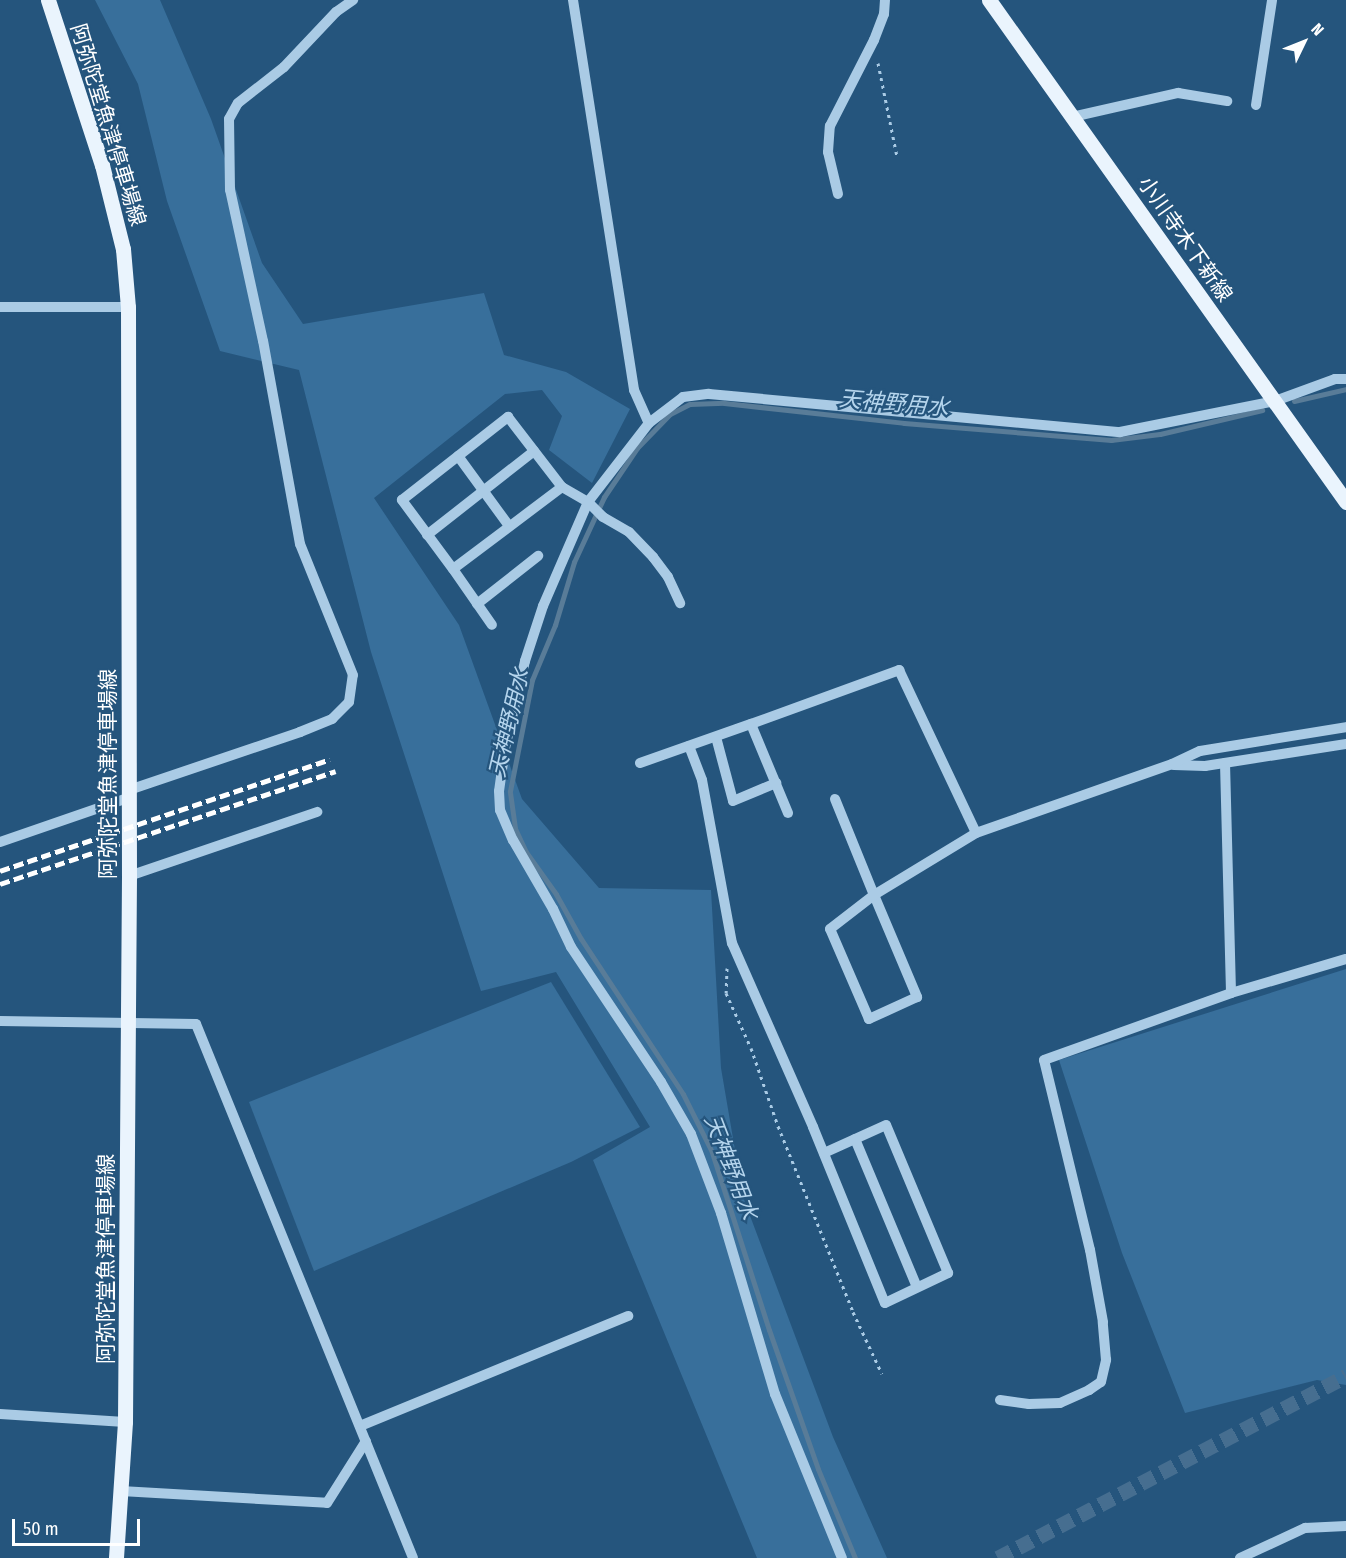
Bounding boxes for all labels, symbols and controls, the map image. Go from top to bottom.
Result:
north arrow [1274,12,1334,72]
text: N [1307,19,1328,39]
street label: 阿弥陀堂魚津停車場線 [65,21,151,229]
street label: 小川寺木下新線 [1133,172,1237,306]
water label: 天神野用水 [838,385,950,421]
water label: 天神野用水 [484,666,534,780]
street label: 阿弥陀堂魚津停車場線 [95,669,121,879]
water label: 天神野用水 [699,1111,763,1223]
street label: 阿弥陀堂魚津停車場線 [93,1154,119,1364]
scale bar [15,1507,142,1545]
text: 50 m [23,1518,59,1540]

